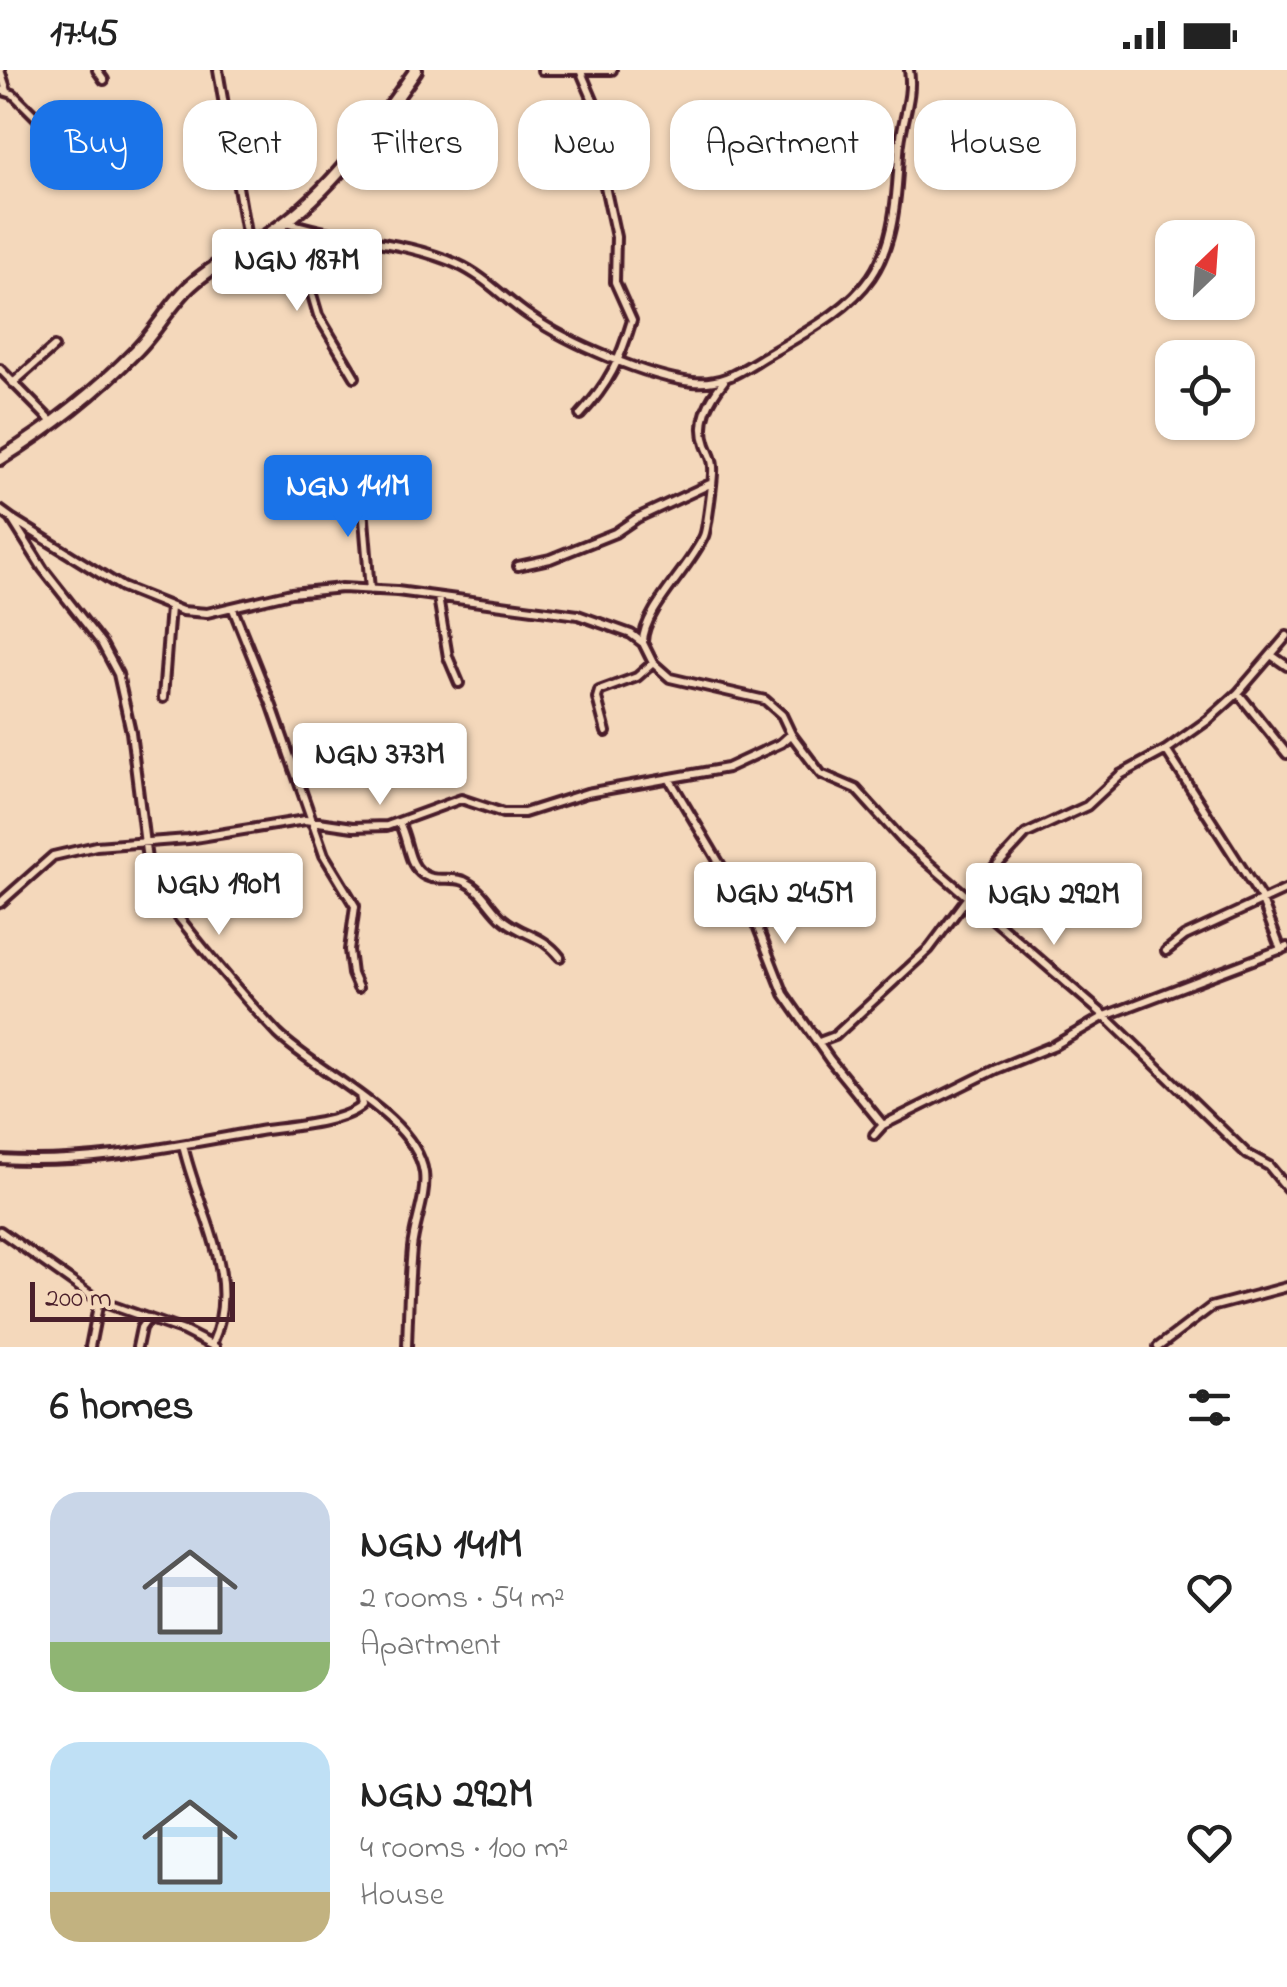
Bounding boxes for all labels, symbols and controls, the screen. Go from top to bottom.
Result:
text: 17:45 [50,7,118,63]
chip: Buy [30,100,163,190]
chip: Rent [183,100,317,190]
chip: Filters [337,100,498,190]
chip: New [518,100,650,190]
chip: Apartment [670,100,894,190]
chip: House [914,100,1076,190]
north arrow [1155,220,1255,320]
map controls [1155,220,1255,440]
pin: NGN 187M [194,229,400,314]
text: NGN 187M [234,238,360,285]
button: locate [1155,340,1255,440]
pin: NGN 141M [245,455,451,540]
text: NGN 141M [286,464,410,511]
pin: NGN 373M [277,723,483,808]
text: NGN 373M [315,732,445,779]
pin: NGN 190M [116,853,322,938]
text: NGN 190M [157,862,281,909]
pin: NGN 245M [682,862,888,947]
pin: NGN 292M [951,863,1157,948]
text: NGN 245M [716,871,854,918]
text: NGN 292M [988,872,1120,919]
scale bar [30,1277,235,1322]
text: 200 m [45,1279,112,1320]
text: 6 homes [50,1377,194,1438]
icon: filters [1182,1380,1237,1435]
text: NGN 141M [360,1515,523,1576]
icon: home [130,1532,250,1652]
icon: heart [1182,1565,1237,1620]
text: 2 rooms · 54 m² [360,1576,565,1623]
text: Apartment [360,1623,501,1670]
text: NGN 292M [360,1765,533,1826]
icon: home [130,1782,250,1902]
icon: heart [1182,1815,1237,1870]
text: 4 rooms · 100 m² [360,1826,568,1873]
text: House [360,1873,444,1920]

